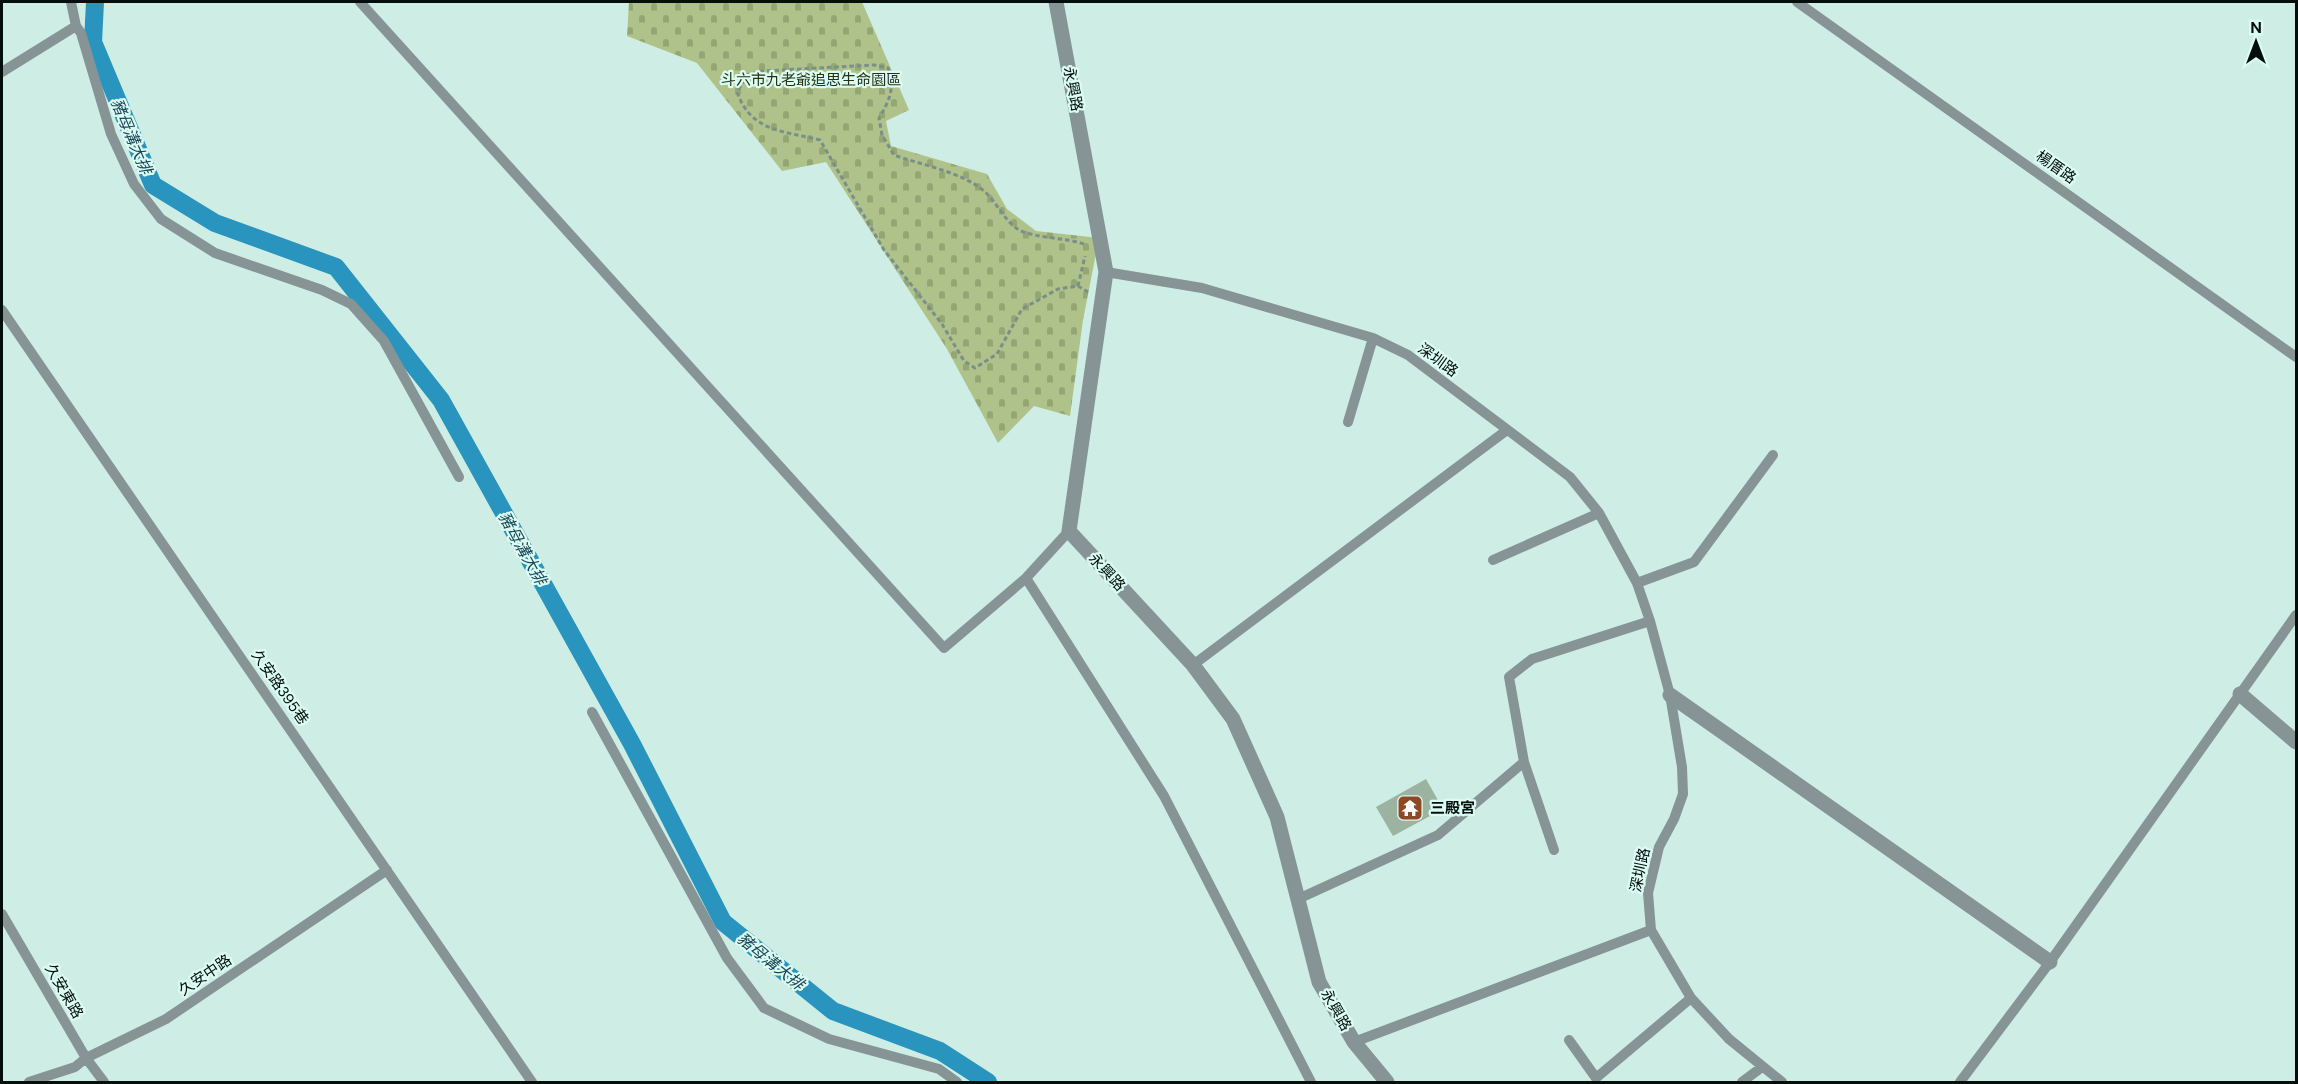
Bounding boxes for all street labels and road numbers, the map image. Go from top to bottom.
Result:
street label: 永興路 [1059,65,1087,113]
street label: 楊厝路 [2032,146,2080,188]
street label: 深圳路 [1414,339,1462,381]
street label: 永興路 [1084,549,1130,595]
street label: 久安路395巷 [247,646,313,728]
street label: 深圳路 [1626,846,1654,894]
street label: 久安中路 [175,950,235,1000]
street label: 久安東路 [40,960,88,1022]
street label: 永興路 [1316,986,1356,1034]

